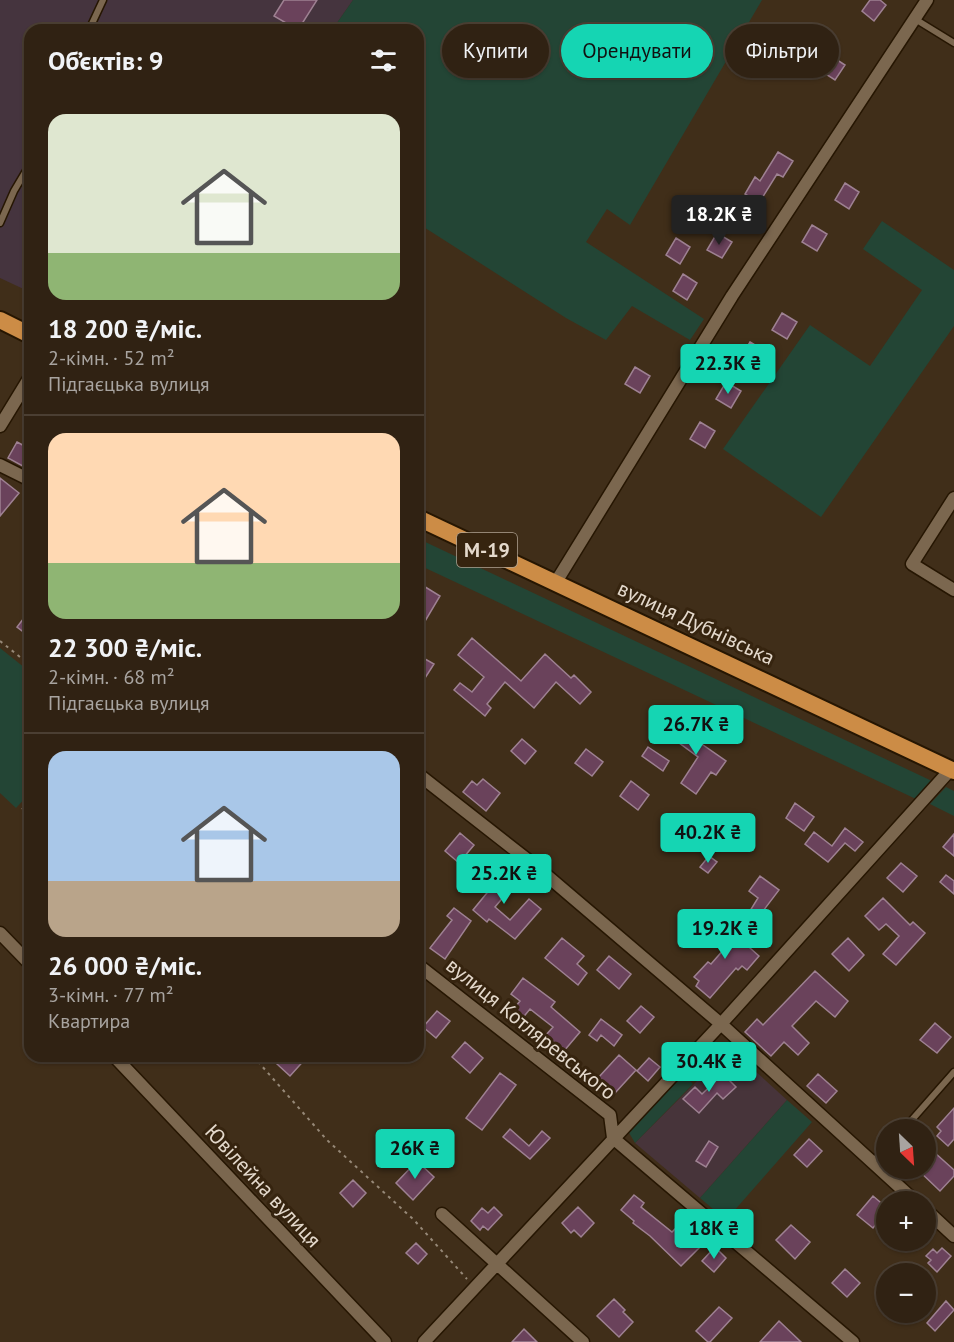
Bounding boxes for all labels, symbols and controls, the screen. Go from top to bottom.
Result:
chip: Купити [442,24,549,78]
chip: Орендувати [561,24,713,78]
chip: Фільтри [725,24,839,78]
text: Об’єктів: 9 [48,44,164,77]
icon: filters [367,44,400,77]
icon: home [170,153,278,261]
pin: 18.2K ₴ [664,195,774,246]
text: 18.2K ₴ [685,201,753,227]
text: 18 200 ₴/міс. [48,312,202,345]
pin: 22.3K ₴ [673,344,783,395]
text: 2-кімн. · 52 m² [48,345,175,371]
text: 22.3K ₴ [694,350,762,376]
text: Підгаєцька вулиця [48,371,210,397]
icon: home [170,472,278,580]
road number: М-19 [457,533,517,567]
street label: вулиця Дубнівська [613,574,779,671]
text: 22 300 ₴/міс. [48,631,202,664]
text: 2-кімн. · 68 m² [48,664,175,690]
text: Підгаєцька вулиця [48,690,210,716]
pin: 26.7K ₴ [641,705,751,756]
text: 26.7K ₴ [662,711,730,737]
icon: home [170,790,278,898]
pin: 40.2K ₴ [653,813,763,864]
text: 40.2K ₴ [674,819,742,845]
pin: 25.2K ₴ [449,854,559,905]
text: 25.2K ₴ [470,860,538,886]
pin: 19.2K ₴ [670,909,780,960]
text: 19.2K ₴ [691,915,759,941]
text: 26 000 ₴/міс. [48,949,202,982]
street label: вулиця Котляревського [441,952,622,1106]
text: 3-кімн. · 77 m² [48,982,174,1008]
text: Квартира [48,1008,130,1034]
pin: 30.4K ₴ [654,1042,764,1093]
text: 30.4K ₴ [675,1048,743,1074]
street label: Ювілейна вулиця [199,1119,327,1253]
north arrow [876,1119,936,1179]
map controls [876,1119,936,1323]
pin: 26K ₴ [373,1129,457,1180]
text: 26K ₴ [390,1135,440,1161]
button: + [876,1191,936,1251]
pin: 18K ₴ [672,1209,756,1260]
text: 18K ₴ [689,1215,739,1241]
button: − [876,1263,936,1323]

